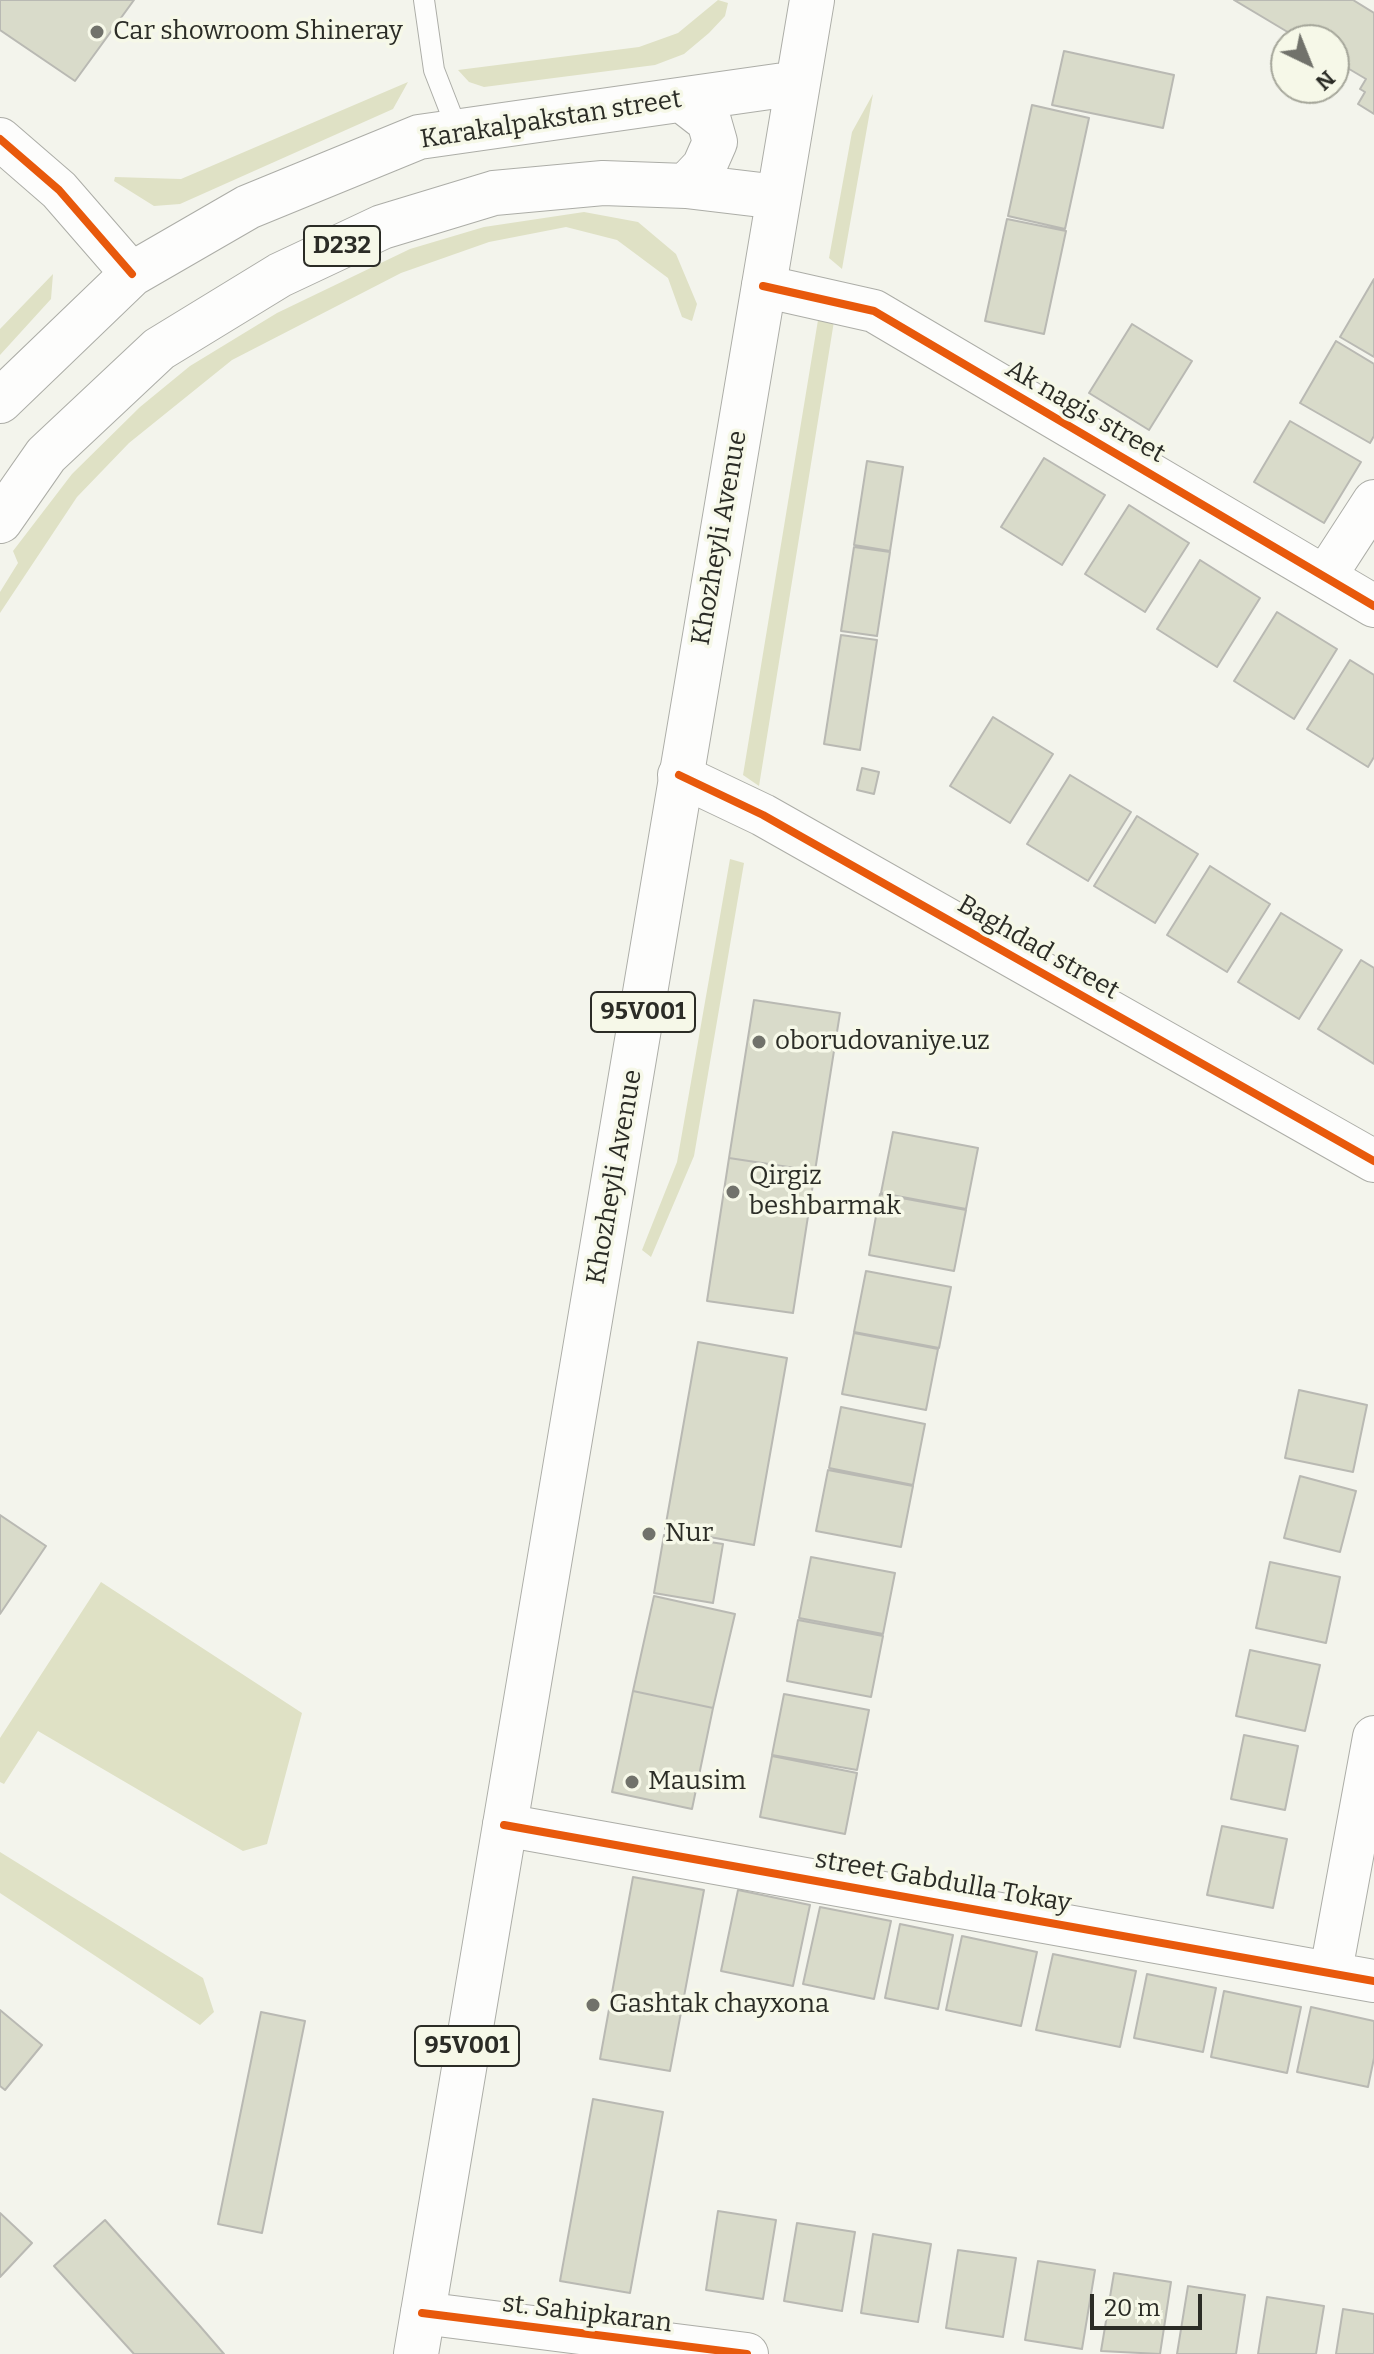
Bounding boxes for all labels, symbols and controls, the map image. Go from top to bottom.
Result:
place label: Car showroom Shineray [113,16,403,48]
marker: Car showroom Shineray [88,23,106,41]
north arrow [1270,24,1350,104]
text: N [1310,65,1341,96]
street label: Karakalpakstan street [418,84,684,156]
road number: D232 [304,226,380,266]
street label: Ak nagis street [1000,354,1170,470]
street label: Khozheyli Avenue [686,428,754,648]
street label: Baghdad street [952,889,1124,1007]
road number: 95V001 [591,992,695,1032]
place label: oborudovaniye.uz [775,1026,990,1058]
marker: oborudovaniye.uz [750,1033,768,1051]
street label: Khozheyli Avenue [581,1067,649,1287]
place label: Qirgiz beshbarmak [749,1161,901,1222]
marker: Qirgiz beshbarmak [724,1183,742,1201]
place label: Nur [665,1518,713,1550]
marker: Nur [640,1525,658,1543]
place label: Mausim [648,1766,746,1798]
marker: Mausim [623,1773,641,1791]
street label: street Gabdulla Tokay [812,1844,1074,1920]
place label: Gashtak chayxona [609,1989,829,2021]
marker: Gashtak chayxona [584,1996,602,2014]
road number: 95V001 [415,2026,519,2066]
scale bar [1094,2278,1206,2328]
street label: st. Sahipkaran [500,2288,674,2340]
text: 20 m [1104,2294,1160,2322]

